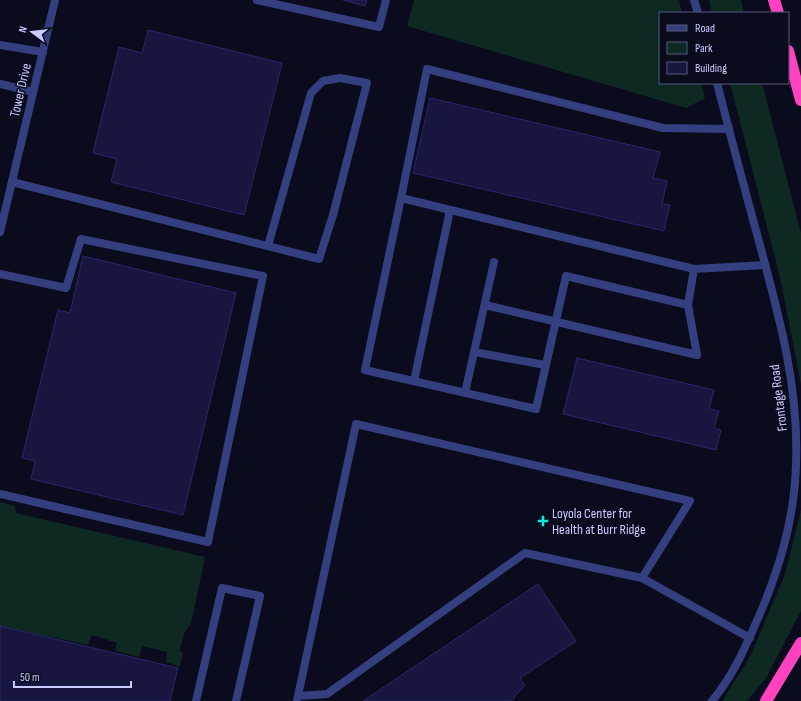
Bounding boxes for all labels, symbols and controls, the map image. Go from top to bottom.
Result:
north arrow [12,12,52,52]
legend [659,12,789,84]
text: Road [695,21,715,36]
text: N [16,25,30,34]
text: Park [695,41,713,56]
text: Building [695,61,727,76]
street label: Tower Drive [6,62,35,119]
street label: Frontage Road [766,363,791,432]
place label: Loyola Center for Health at Burr Ridge [552,505,646,538]
marker: Loyola Center for Health at Burr Ridge [537,515,549,527]
scale bar [14,663,131,689]
text: 50 m [20,670,40,685]

